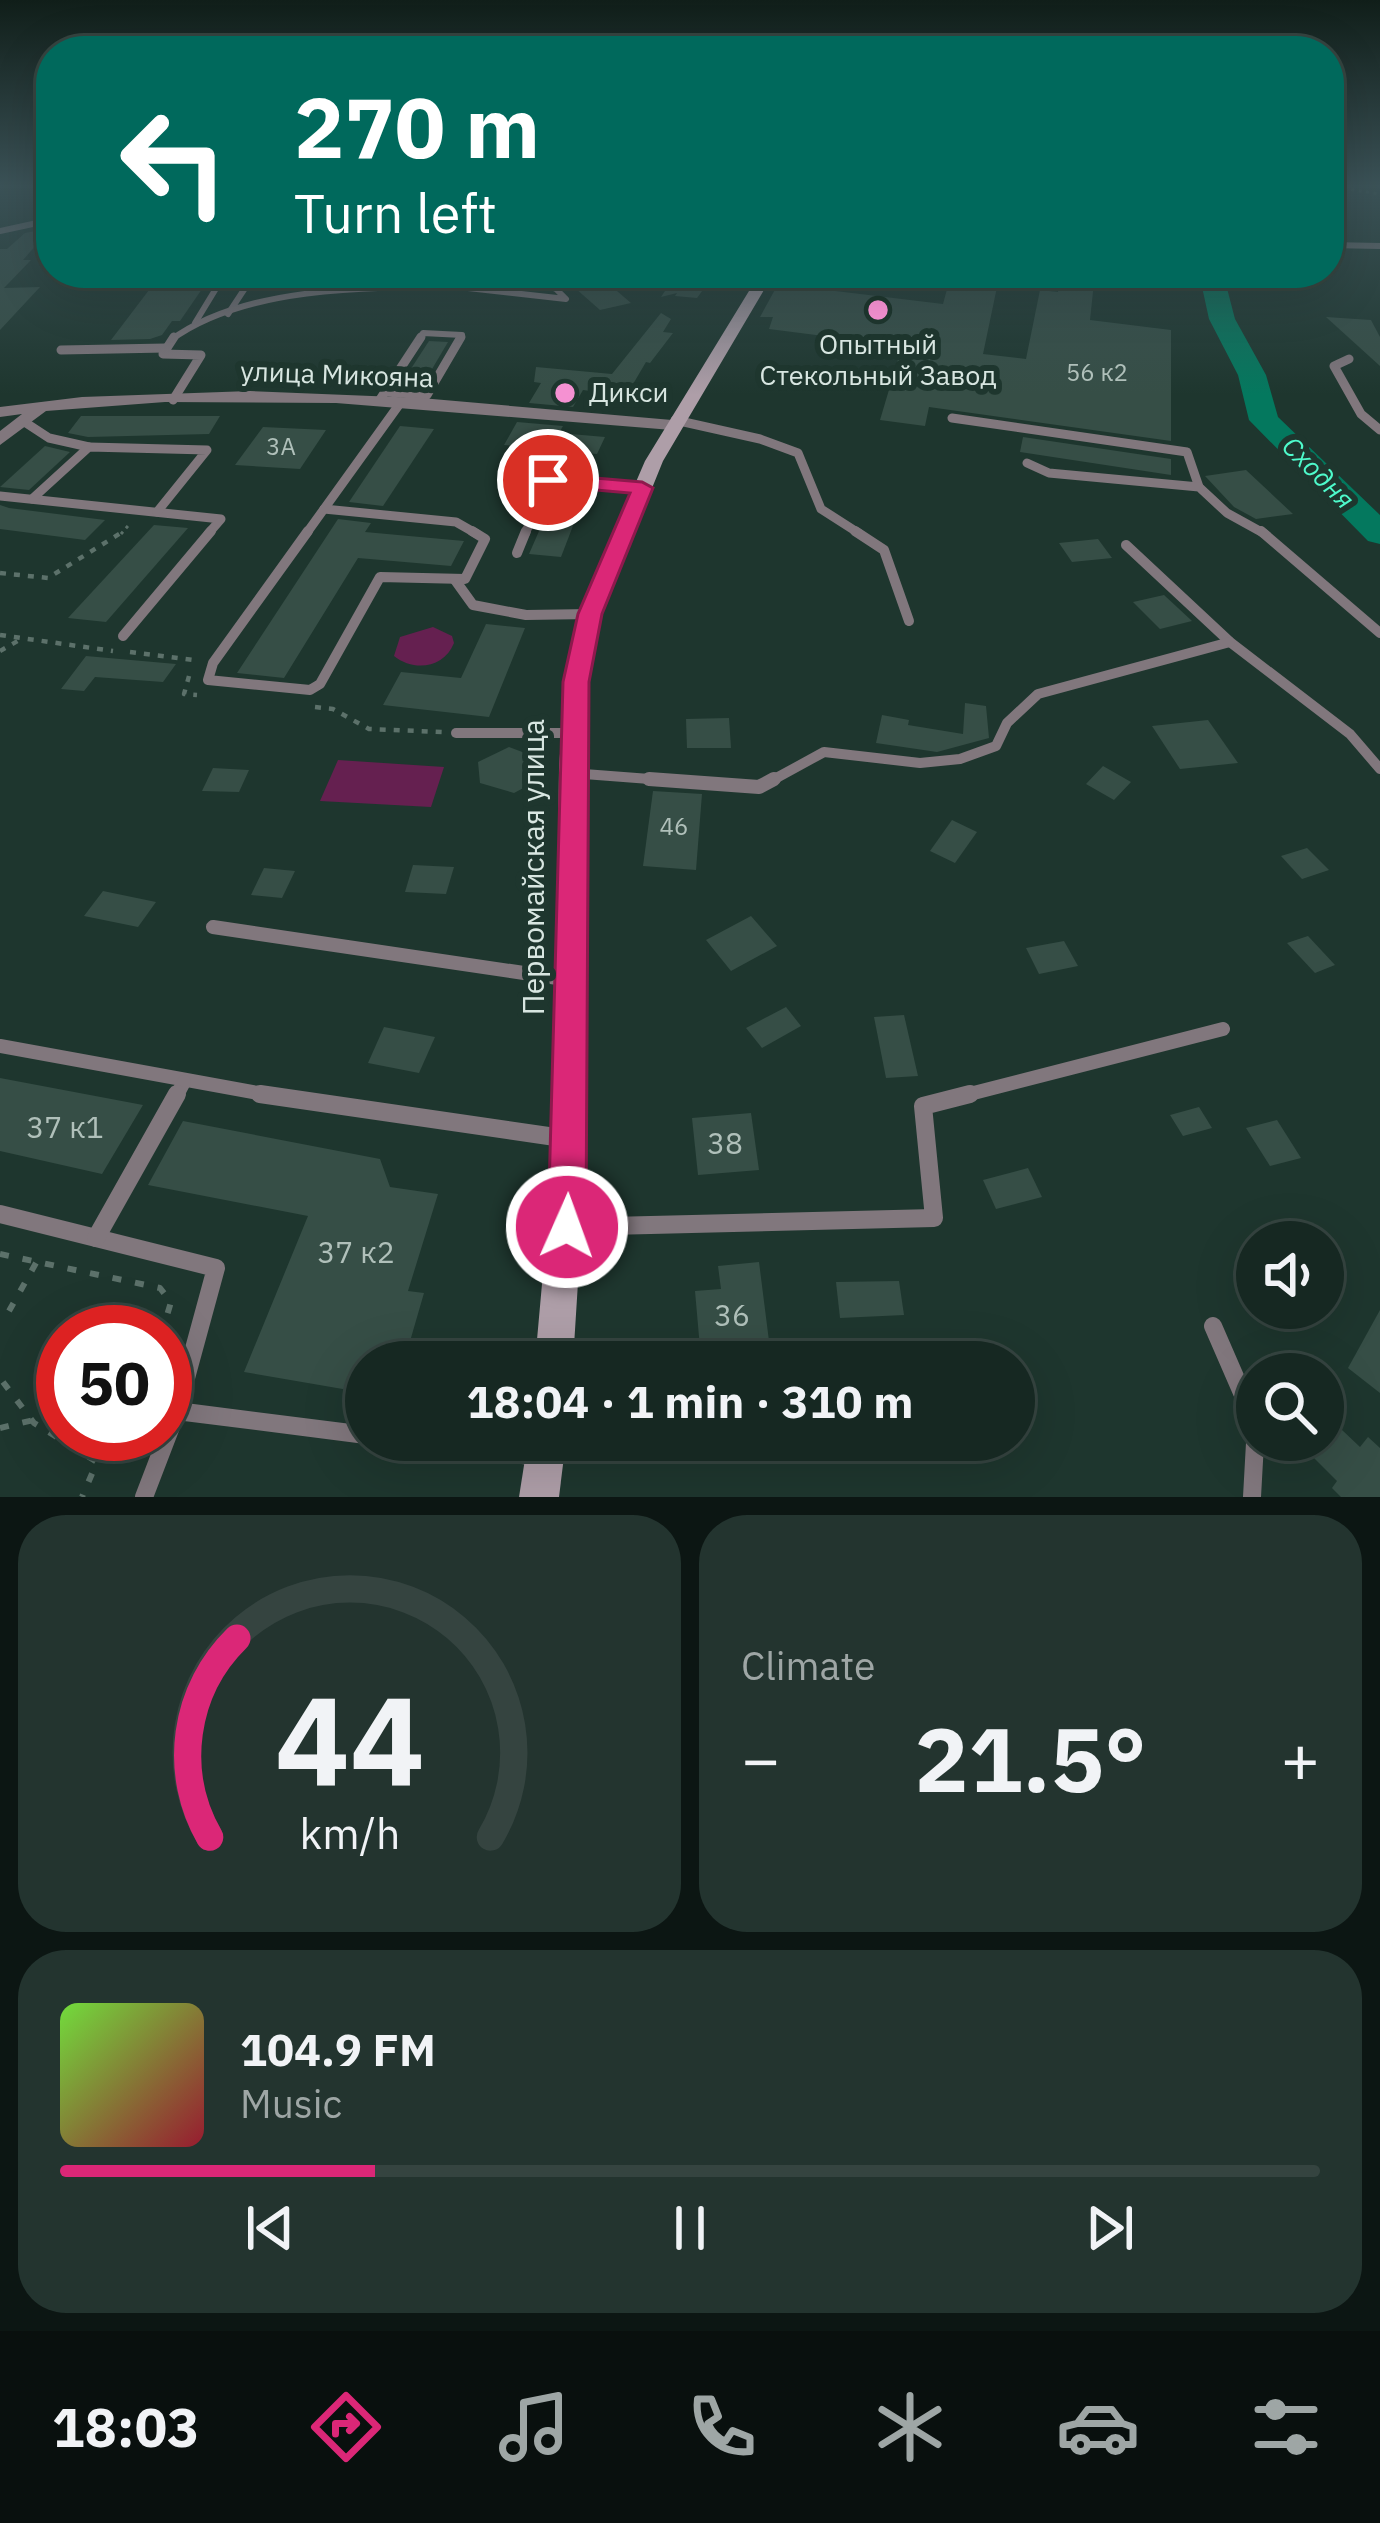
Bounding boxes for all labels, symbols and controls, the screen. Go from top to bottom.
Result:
text: 270 m [294,72,540,181]
icon: left [96,84,252,240]
text: Turn left [294,178,497,248]
marker: Опытный Стекольный Завод [865,297,891,323]
place label: Опытный Стекольный Завод [759,326,997,392]
street label: улица Микояна [240,353,434,394]
house number: 56 к2 [1066,356,1128,388]
place label: Дикси [589,374,668,409]
marker: Дикси [552,380,578,406]
water label: Сходня [1275,428,1363,516]
pin [497,429,599,531]
house number: 3А [266,430,296,462]
icon: arrive [515,447,581,513]
street label: Первомайская улица [513,719,552,1015]
house number: 46 [660,810,688,842]
house number: 37 к1 [26,1107,104,1146]
house number: 38 [707,1123,743,1162]
position arrow [504,1164,630,1290]
map controls [1236,1221,1344,1461]
button: sound [1236,1221,1344,1329]
house number: 37 к2 [317,1232,395,1271]
house number: 36 [714,1295,750,1334]
speed limit sign: 50 [36,1305,192,1461]
button: search [1236,1353,1344,1461]
text: 18:04 · 1 min · 310 m [467,1372,913,1430]
text: Climate [741,1640,875,1691]
text: 44 [275,1658,424,1820]
text: 21.5° [914,1700,1147,1817]
text: − [741,1715,781,1801]
text: + [1280,1715,1320,1801]
text: km/h [299,1804,400,1860]
text: 104.9 FM [240,2020,436,2078]
text: Music [240,2078,342,2129]
icon: previous [237,2195,303,2261]
icon: pause [657,2195,723,2261]
icon: next [1077,2195,1143,2261]
icon: directions [304,2385,388,2469]
icon: music [492,2385,576,2469]
icon: phone [680,2385,764,2469]
icon: climate [868,2385,952,2469]
icon: car [1056,2385,1140,2469]
icon: filters [1244,2385,1328,2469]
text: 18:03 [52,2392,199,2462]

